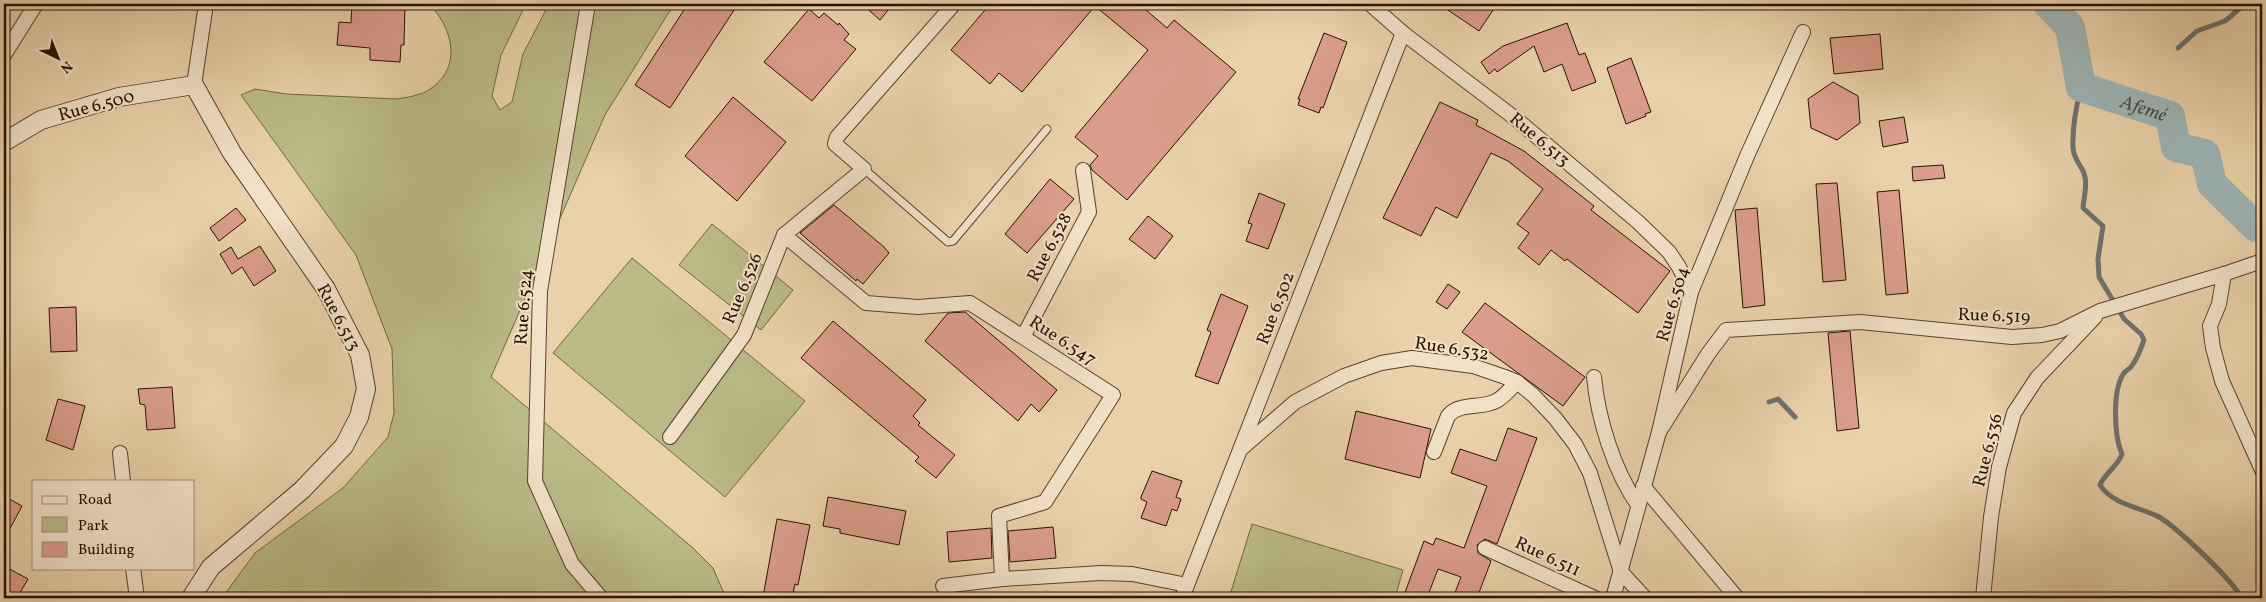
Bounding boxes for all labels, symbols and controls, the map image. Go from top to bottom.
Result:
north arrow [32,32,82,82]
text: N [56,56,76,77]
street label: Rue 6.500 [56,84,137,129]
water label: Afemé [2116,89,2171,129]
street label: Rue 6.513 [1503,107,1575,173]
street label: Rue 6.528 [1022,209,1079,287]
street label: Rue 6.526 [717,249,770,328]
street label: Rue 6.504 [1651,264,1696,345]
street label: Rue 6.524 [509,268,540,346]
street label: Rue 6.502 [1251,268,1302,349]
street label: Rue 6.513 [310,280,366,356]
street label: Rue 6.519 [1957,303,2031,330]
street label: Rue 6.547 [1024,310,1101,372]
street label: Rue 6.532 [1413,331,1491,368]
street label: Rue 6.536 [1967,411,2010,490]
legend [32,480,195,570]
text: Road [78,490,112,511]
text: Park [78,516,109,537]
street label: Rue 6.511 [1510,531,1584,584]
text: Building [78,540,135,561]

